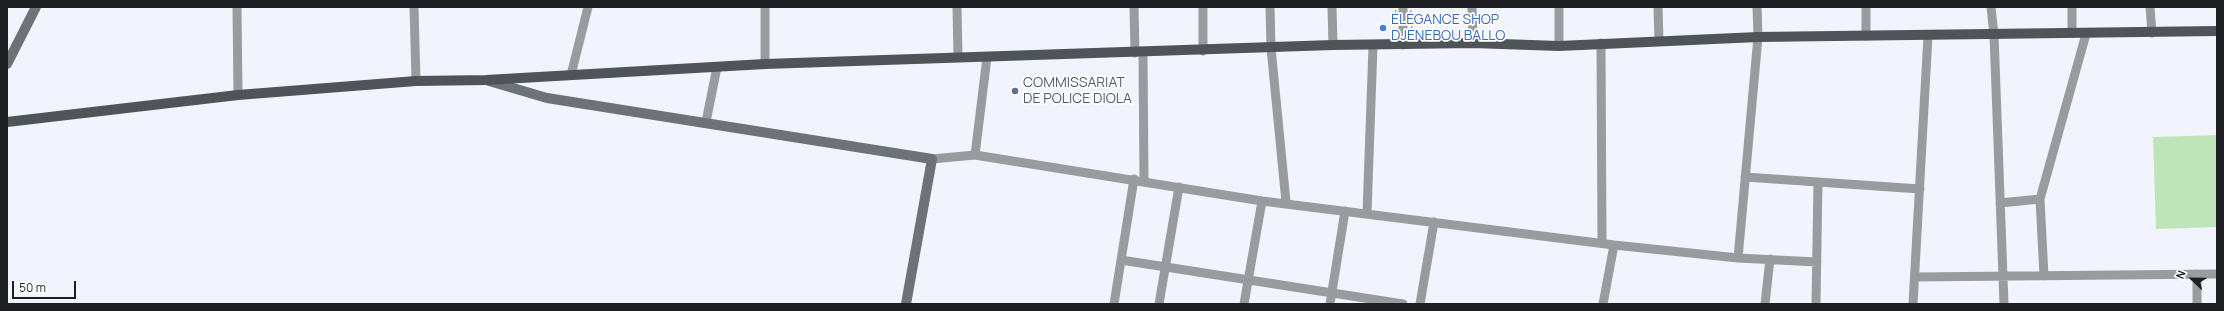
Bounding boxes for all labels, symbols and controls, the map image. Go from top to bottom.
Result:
place label: ÉLÉGANCE SHOP DJÉNEBOU BALLO [1391,12,1505,44]
marker: ÉLÉGANCE SHOP DJÉNEBOU BALLO [1378,23,1388,33]
place label: COMMISSARIAT DE POLICE DIOLA [1023,75,1132,108]
marker: COMMISSARIAT DE POLICE DIOLA [1010,86,1020,96]
north arrow [2172,259,2212,299]
text: N [2172,268,2189,281]
scale bar [14,273,78,299]
text: 50 m [19,279,46,296]

